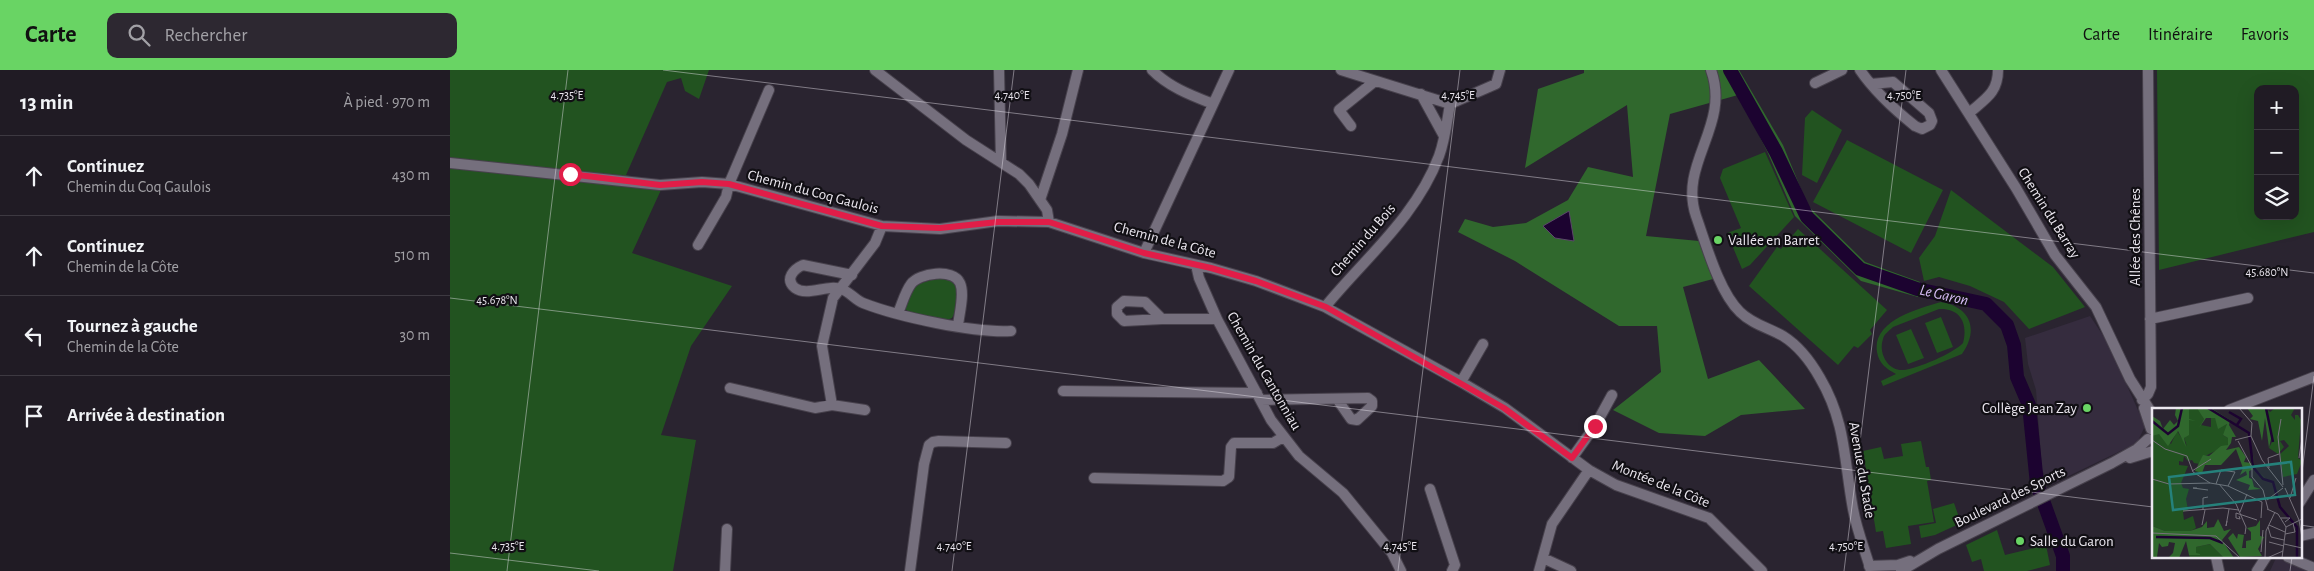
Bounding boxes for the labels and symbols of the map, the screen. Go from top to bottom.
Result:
text: 4.735°E [551,89,584,101]
text: 4.740°E [995,89,1030,101]
text: 4.745°E [1441,89,1475,101]
text: 4.750°E [1887,89,1921,101]
route start [559,163,582,186]
street label: Chemin du Barray [2015,165,2083,261]
street label: Chemin du Coq Gaulois [746,167,880,217]
street label: Allée des Chênes [2128,188,2143,286]
street label: Chemin du Bois [1328,201,1398,279]
street label: Chemin de la Côte [1112,219,1218,261]
place label: Vallée en Barret [1728,233,1820,248]
marker: Vallée en Barret [1712,234,1724,246]
text: 45.680°N [2246,266,2288,278]
water label: Le Garon [1918,282,1970,308]
text: 45.678°N [476,294,518,306]
street label: Chemin du Cantonniau [1224,309,1304,433]
place label: Collège Jean Zay [1982,401,2078,416]
marker: Collège Jean Zay [2081,402,2093,414]
inset map [2152,408,2302,558]
route end [1584,415,1607,438]
street label: Avenue du Stade [1846,421,1878,519]
street label: Montée de la Côte [1610,458,1712,510]
street label: Boulevard des Sports [1952,464,2068,530]
place label: Salle du Garon [2030,534,2114,549]
marker: Salle du Garon [2014,535,2026,547]
text: 4.735°E [492,540,525,552]
text: 4.740°E [937,540,972,552]
text: 4.745°E [1383,540,1417,552]
text: 4.750°E [1829,540,1863,552]

